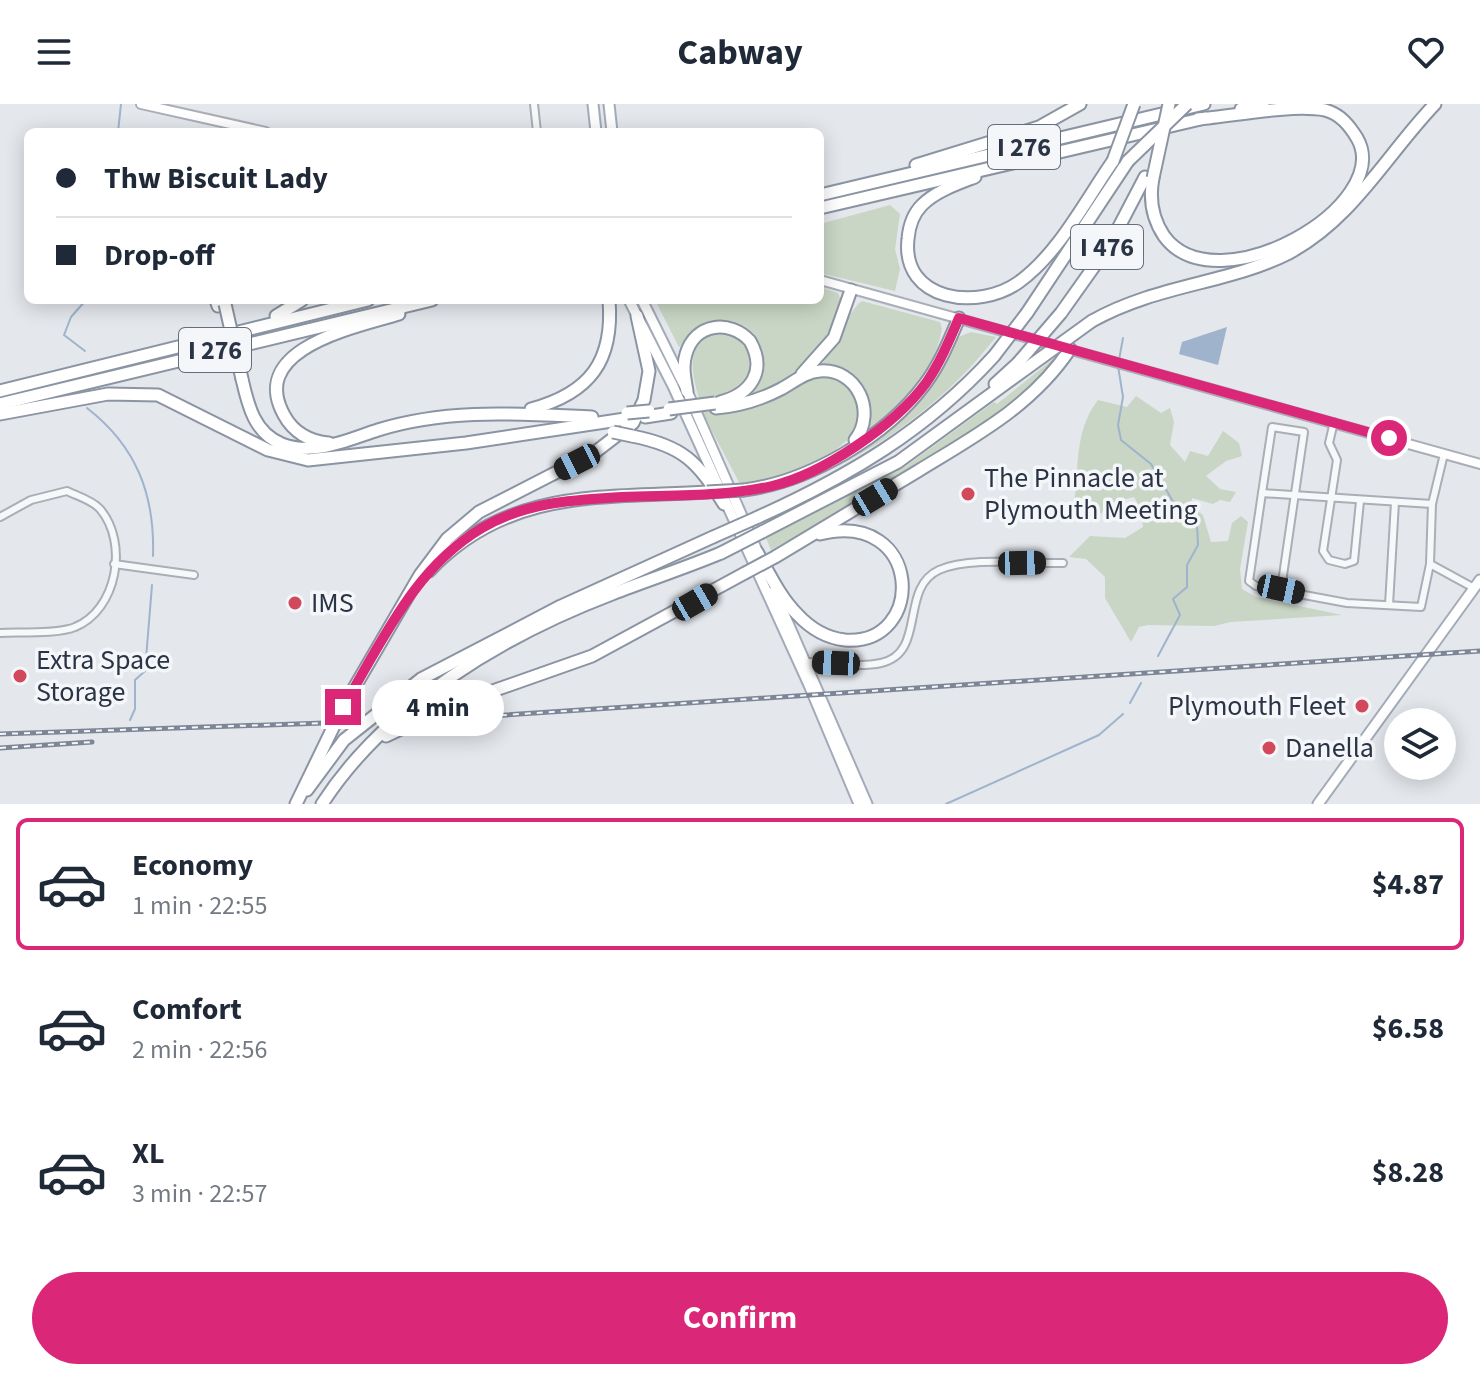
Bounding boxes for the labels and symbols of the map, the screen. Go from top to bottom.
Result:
road number: I 276 [988,125,1060,169]
road number: I 476 [1071,225,1143,269]
road number: I 276 [179,328,251,372]
route start [1371,420,1407,456]
car [550,440,604,484]
place label: The Pinnacle at Plymouth Meeting [984,458,1198,530]
car [848,474,902,520]
marker: The Pinnacle at Plymouth Meeting [959,485,977,503]
car [998,551,1046,575]
car [1255,572,1307,606]
car [668,580,722,624]
place label: IMS [311,583,354,623]
marker: IMS [286,594,304,612]
place label: Extra Space Storage [36,640,170,712]
car [812,650,860,676]
marker: Extra Space Storage [11,667,29,685]
callout: 4 min [371,679,503,735]
place label: Plymouth Fleet [1168,686,1347,726]
route end [325,689,361,725]
marker: Plymouth Fleet [1353,697,1371,715]
place label: Danella [1285,728,1374,768]
marker: Danella [1260,739,1278,757]

